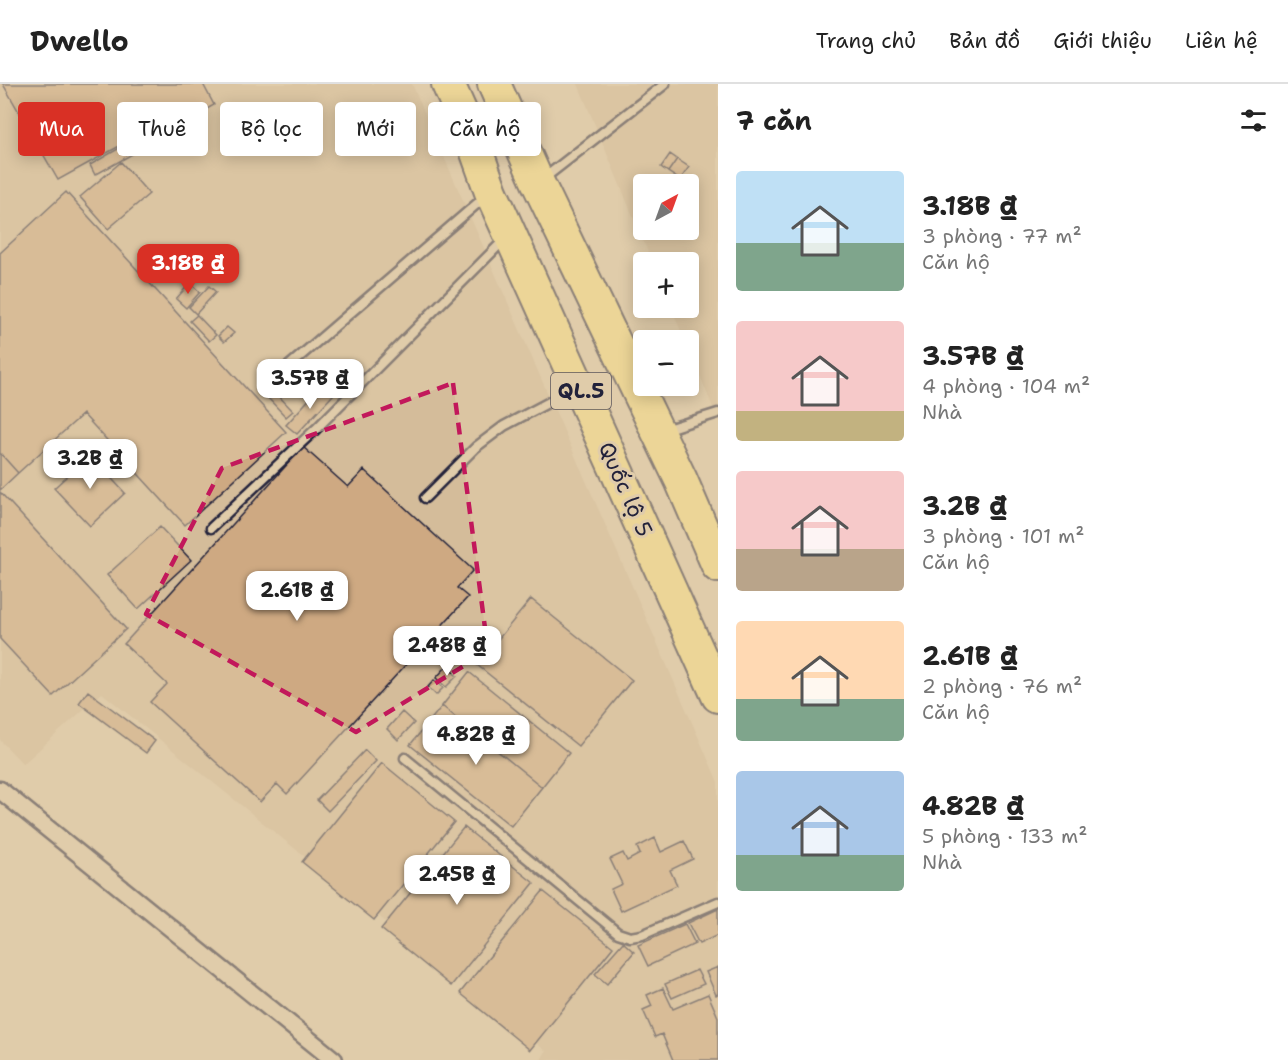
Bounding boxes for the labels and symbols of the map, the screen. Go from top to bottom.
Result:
north arrow [633,174,699,240]
pin: 3.18B ₫ [133,244,243,295]
pin: 3.57B ₫ [255,359,365,410]
road number: QL.5 [551,373,611,409]
street label: Quốc lộ 5 [592,437,659,541]
pin: 3.2B ₫ [41,439,139,490]
pin: 2.61B ₫ [242,571,352,622]
pin: 2.48B ₫ [392,626,502,677]
pin: 4.82B ₫ [421,715,531,766]
pin: 2.45B ₫ [402,855,512,906]

